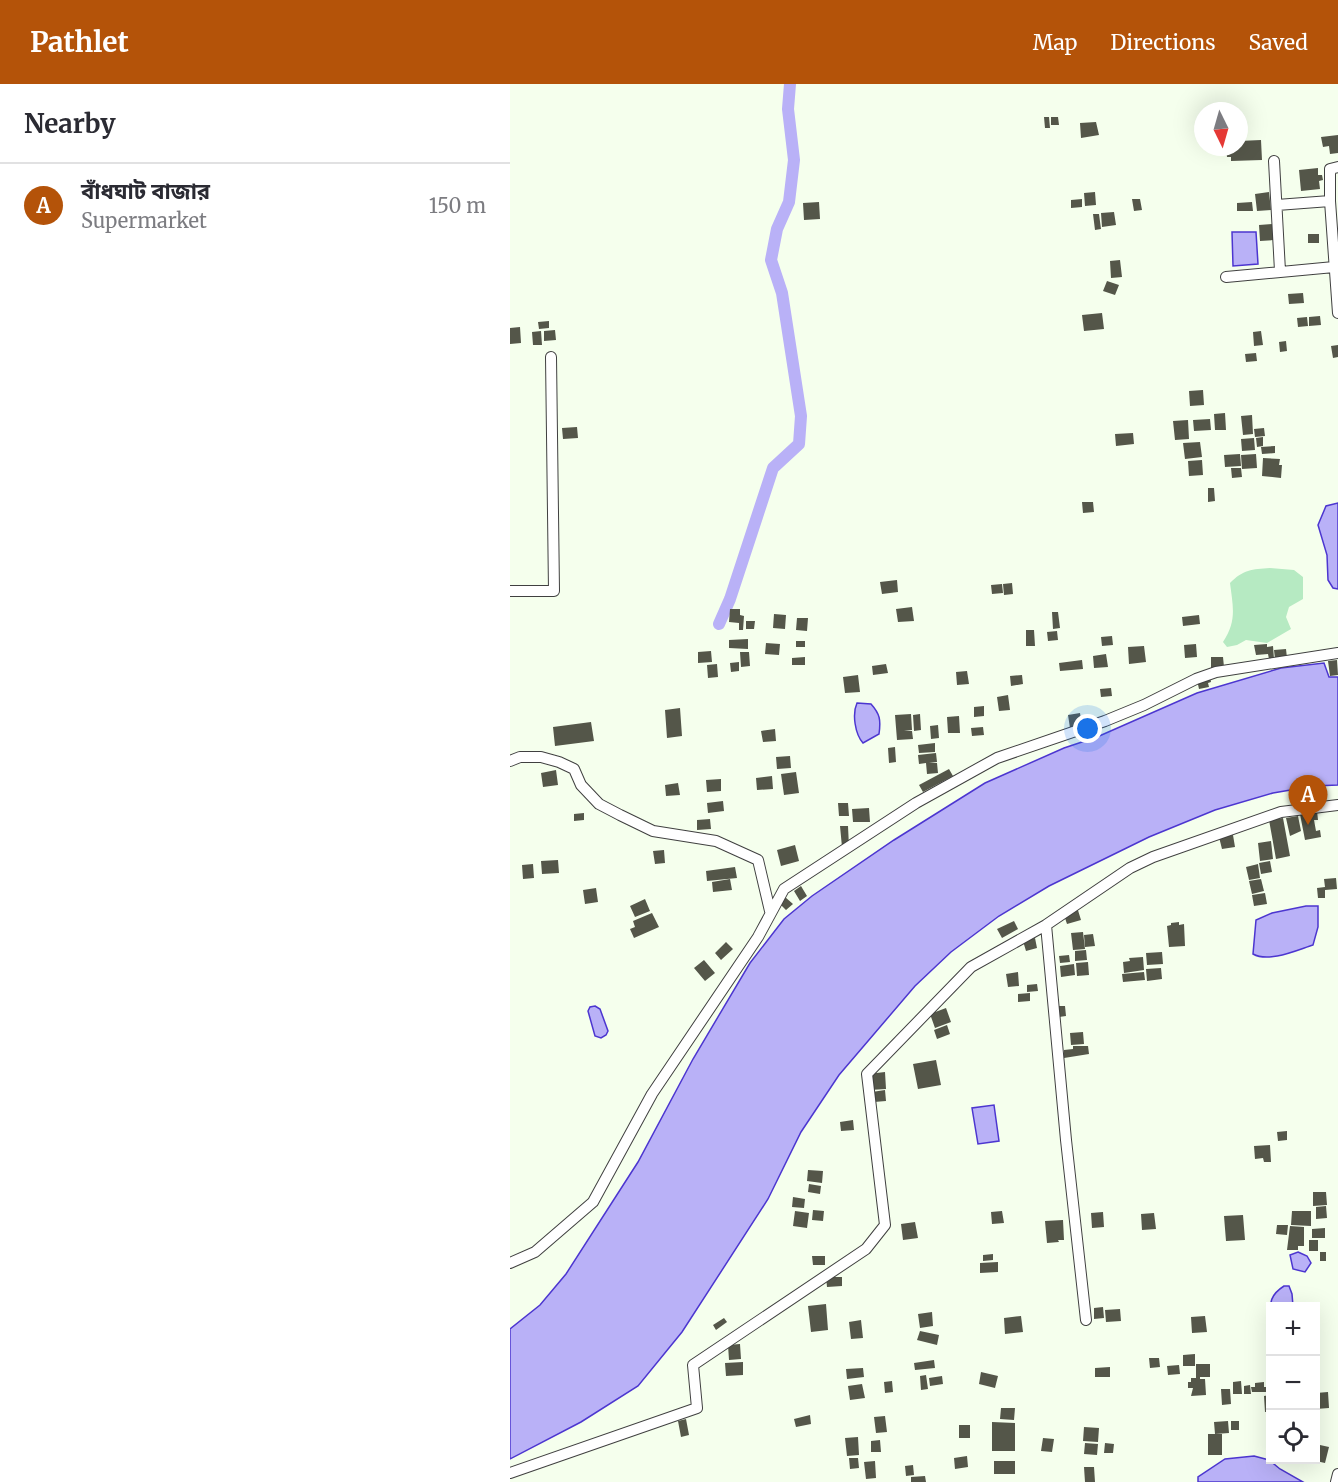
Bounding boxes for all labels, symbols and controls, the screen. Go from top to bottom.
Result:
text: Pathlet [30,24,129,60]
text: Map [1033,29,1077,56]
text: Directions [1110,29,1215,56]
text: Saved [1248,29,1308,56]
north arrow [1194,102,1248,156]
text: Nearby [24,107,116,140]
text: বাঁধঘাট বাজার [81,177,210,205]
text: A [36,193,51,218]
text: 150 m [429,193,486,218]
text: Supermarket [81,208,207,233]
your location [1073,714,1102,743]
pin: A [1288,776,1328,825]
map controls [1266,1302,1320,1464]
button: + [1266,1302,1320,1356]
button: − [1266,1356,1320,1410]
button: locate [1266,1410,1320,1464]

